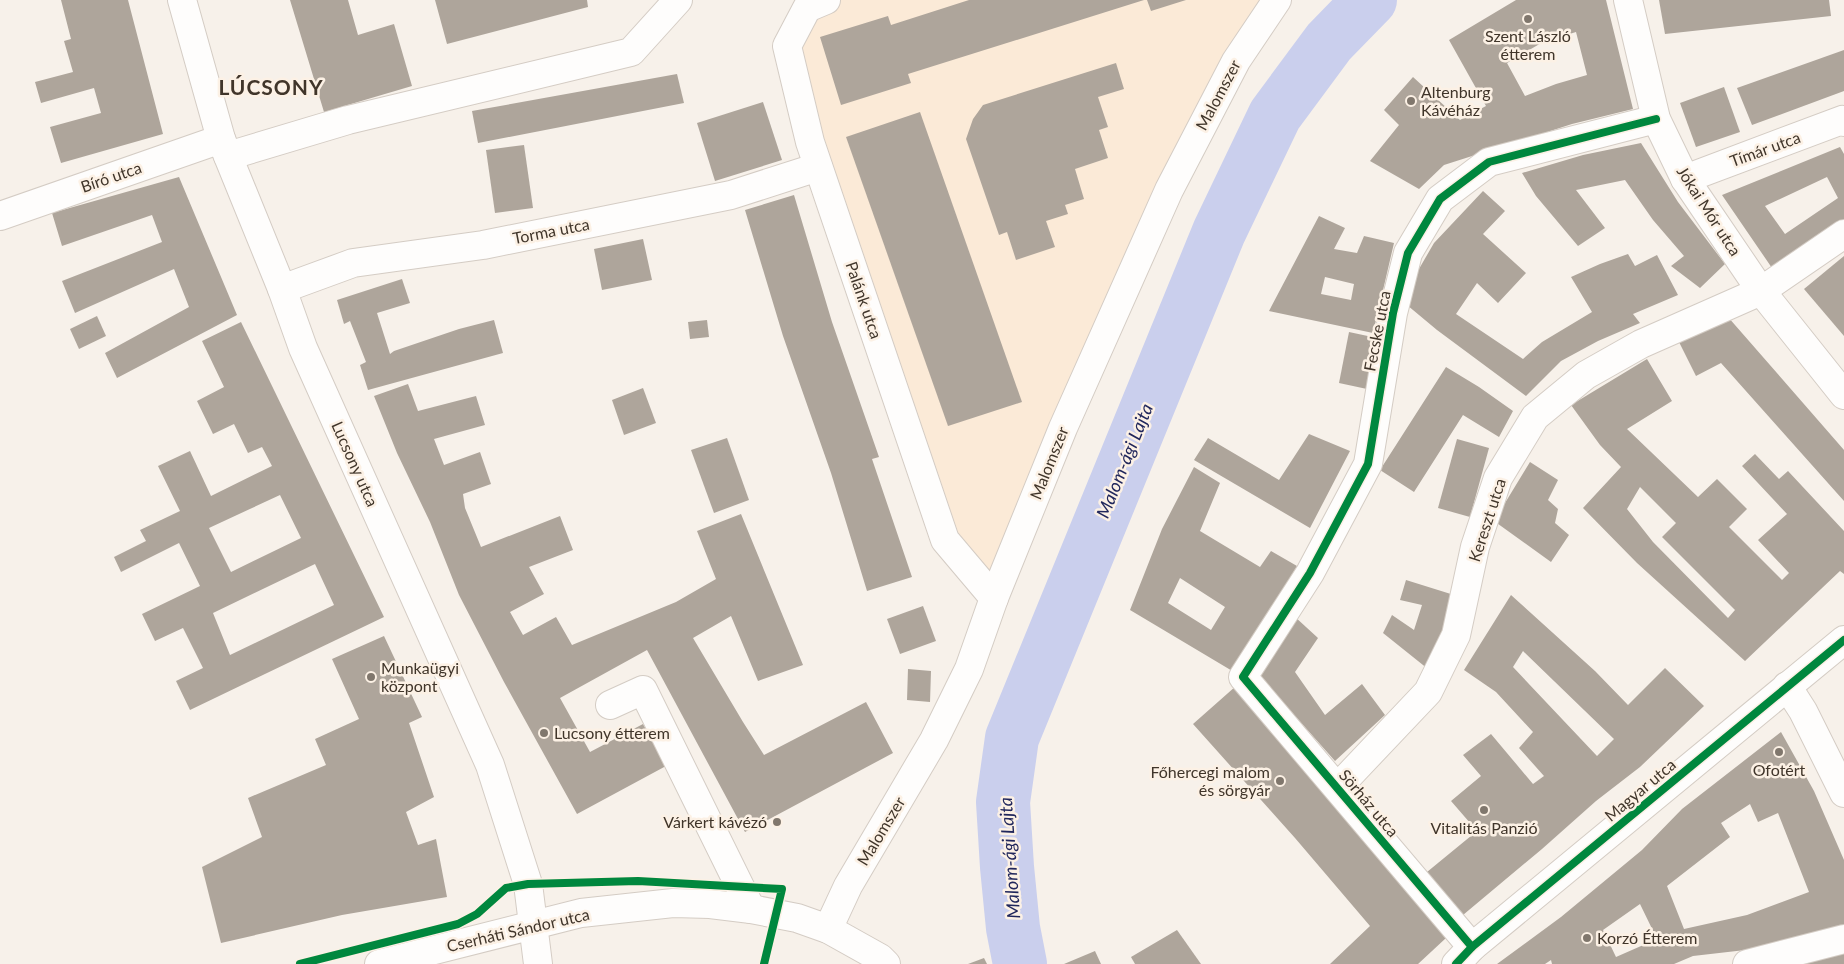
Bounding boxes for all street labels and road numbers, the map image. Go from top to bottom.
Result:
street label: Malomszer [1191,56,1244,133]
street label: Tímár utca [1727,127,1803,170]
street label: Bíró utca [78,157,144,196]
street label: Jókai Mór utca [1673,162,1745,259]
street label: Torma utca [511,214,591,247]
street label: Palánk utca [842,259,887,341]
street label: Fecske utca [1359,289,1394,373]
street label: Lucsony utca [328,418,383,509]
street label: Malomszer [1025,423,1072,502]
street label: Kereszt utca [1464,476,1509,564]
street label: Magyar utca [1600,754,1679,825]
street label: Sörház utca [1336,765,1403,840]
street label: Malomszer [853,793,909,869]
street label: Cserháti Sándor utca [445,904,591,955]

